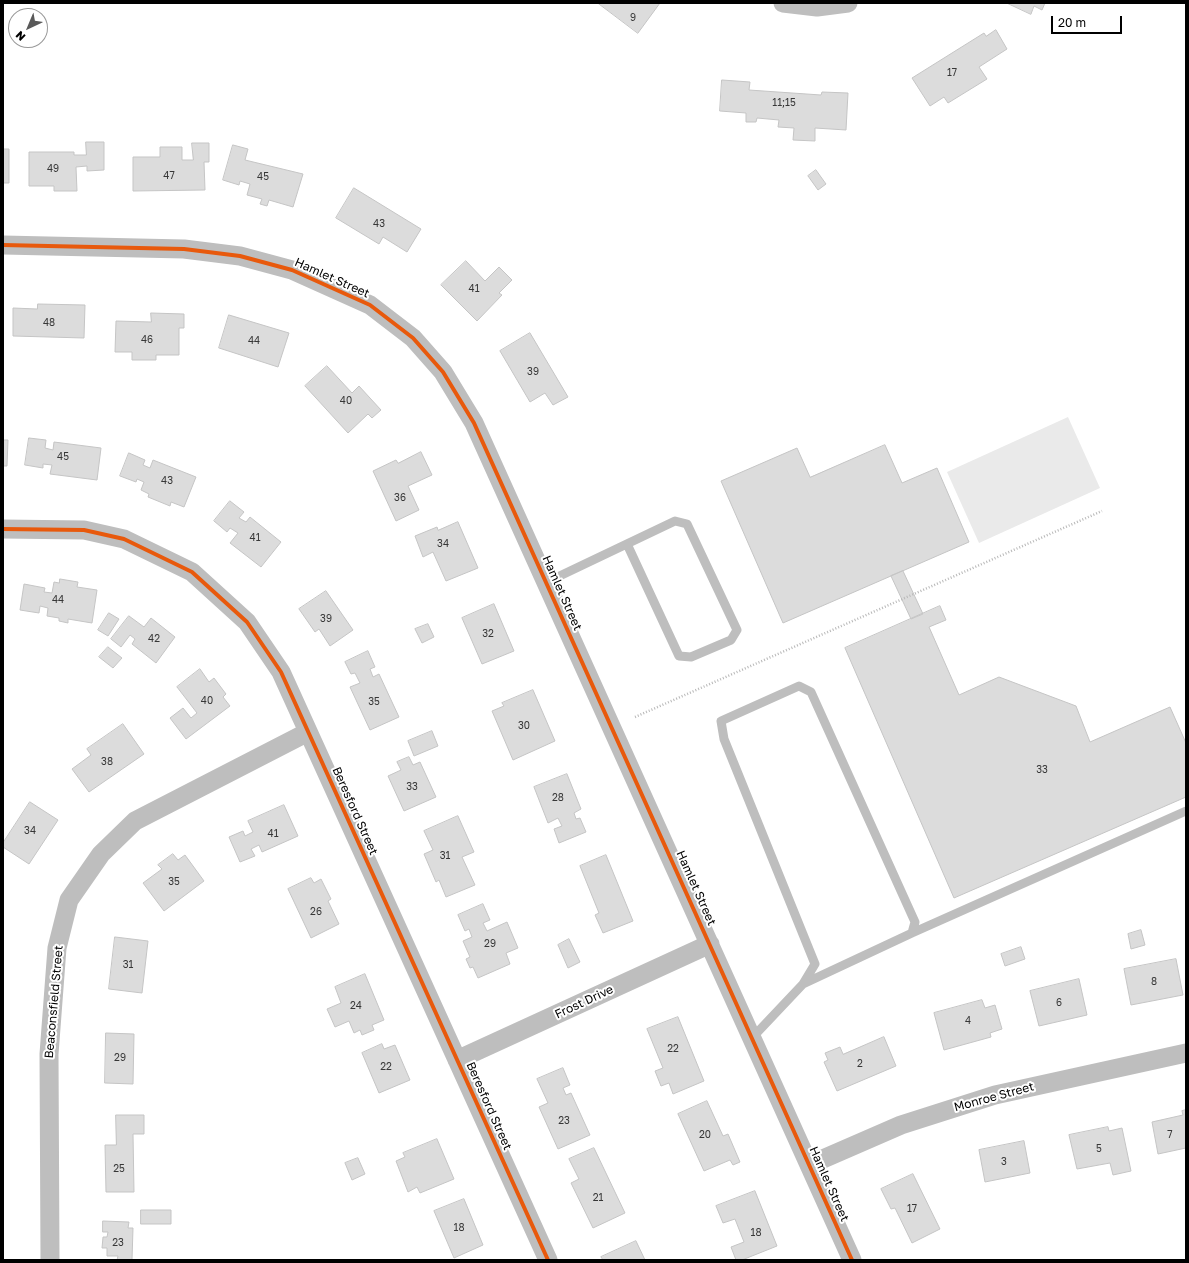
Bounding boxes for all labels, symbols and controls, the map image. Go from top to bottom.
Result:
north arrow [8,8,48,48]
scale bar [1053,8,1124,34]
house number: 9 [630,12,636,24]
text: 20 m [1058,15,1086,30]
text: N [12,29,28,44]
house number: 17 [947,67,957,79]
house number: 11;15 [772,97,796,109]
house number: 49 [47,163,59,175]
house number: 47 [163,170,175,182]
house number: 45 [257,171,269,183]
house number: 43 [373,218,385,230]
street label: Hamlet Street [292,255,372,301]
house number: 41 [469,283,479,295]
house number: 48 [43,317,55,329]
house number: 46 [141,334,153,346]
house number: 44 [248,335,260,347]
house number: 39 [527,366,539,378]
house number: 40 [340,395,352,407]
house number: 45 [57,451,69,463]
house number: 43 [161,475,173,487]
house number: 36 [394,492,406,504]
house number: 41 [250,532,260,544]
house number: 34 [437,538,449,550]
street label: Hamlet Street [539,553,585,633]
house number: 44 [52,594,64,606]
house number: 39 [320,613,332,625]
house number: 32 [482,628,494,640]
house number: 42 [148,633,160,645]
house number: 40 [201,695,213,707]
house number: 35 [368,696,380,708]
house number: 30 [518,720,530,732]
house number: 38 [101,756,113,768]
house number: 33 [1036,764,1048,776]
street label: Beresford Street [329,765,381,857]
house number: 33 [406,781,418,793]
house number: 28 [552,792,564,804]
house number: 34 [24,825,36,837]
house number: 41 [268,828,278,840]
street label: Hamlet Street [673,848,719,928]
house number: 31 [440,850,450,862]
house number: 35 [168,876,180,888]
house number: 26 [310,906,322,918]
house number: 29 [484,938,496,950]
street label: Beaconsfield Street [42,945,66,1059]
house number: 31 [123,959,133,971]
house number: 8 [1151,976,1157,988]
street label: Frost Drive [553,982,615,1022]
house number: 6 [1056,997,1062,1009]
house number: 24 [350,1000,362,1012]
house number: 4 [965,1015,971,1027]
house number: 22 [667,1043,679,1055]
house number: 29 [114,1052,126,1064]
house number: 2 [857,1058,863,1070]
street label: Beresford Street [463,1060,515,1152]
house number: 22 [380,1061,392,1073]
street label: Monroe Street [952,1079,1036,1115]
house number: 23 [558,1115,570,1127]
house number: 20 [699,1129,711,1141]
house number: 7 [1167,1129,1173,1141]
house number: 5 [1096,1143,1102,1155]
street label: Hamlet Street [806,1144,852,1224]
house number: 3 [1001,1156,1007,1168]
house number: 25 [113,1163,125,1175]
house number: 21 [593,1192,603,1204]
house number: 17 [907,1203,917,1215]
house number: 18 [454,1222,464,1234]
house number: 18 [751,1227,761,1239]
house number: 23 [112,1237,124,1249]

